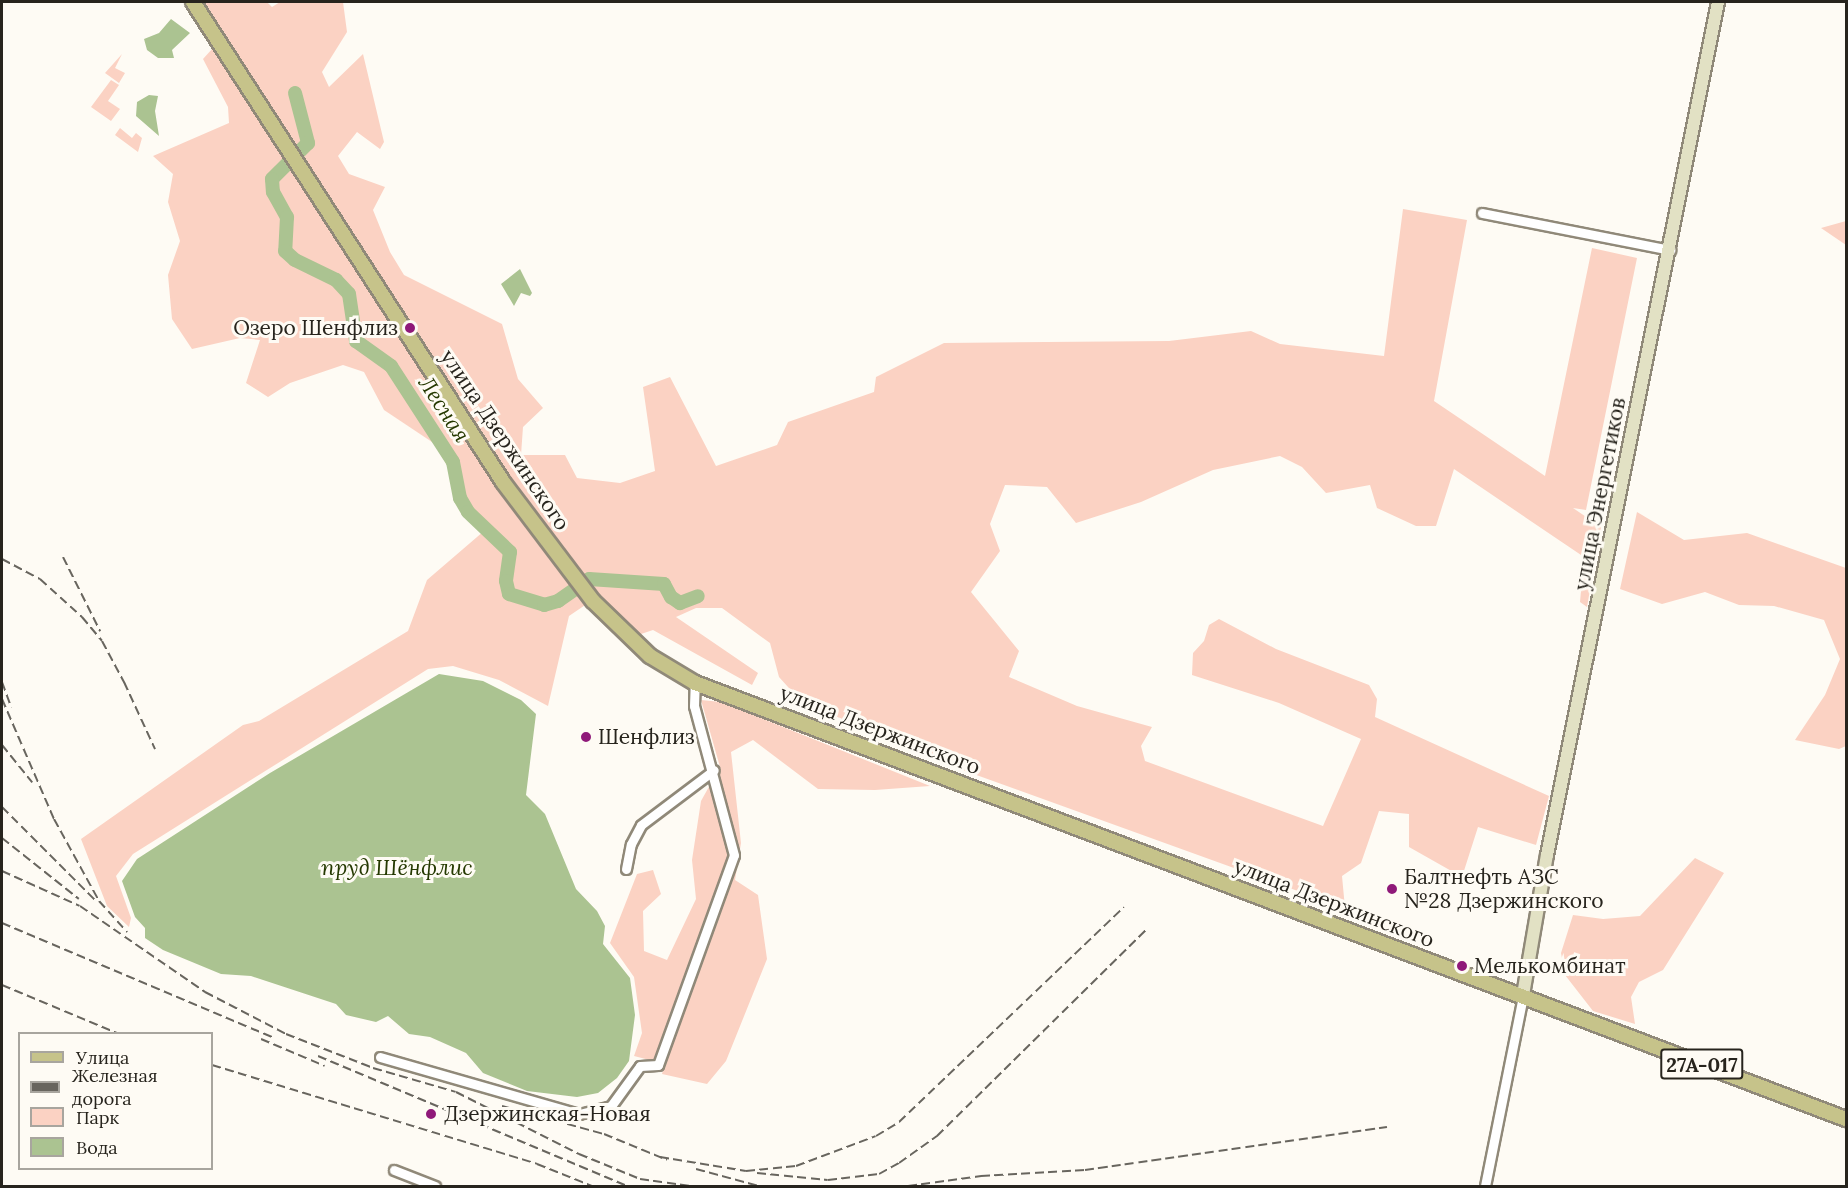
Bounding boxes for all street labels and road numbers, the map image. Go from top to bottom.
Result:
street label: улица Дзержинского [435,345,575,535]
street label: улица Энергетиков [1569,395,1631,593]
street label: улица Дзержинского [776,680,984,780]
street label: улица Дзержинского [1230,853,1438,953]
road number: 27А-017 [1660,1047,1744,1081]

